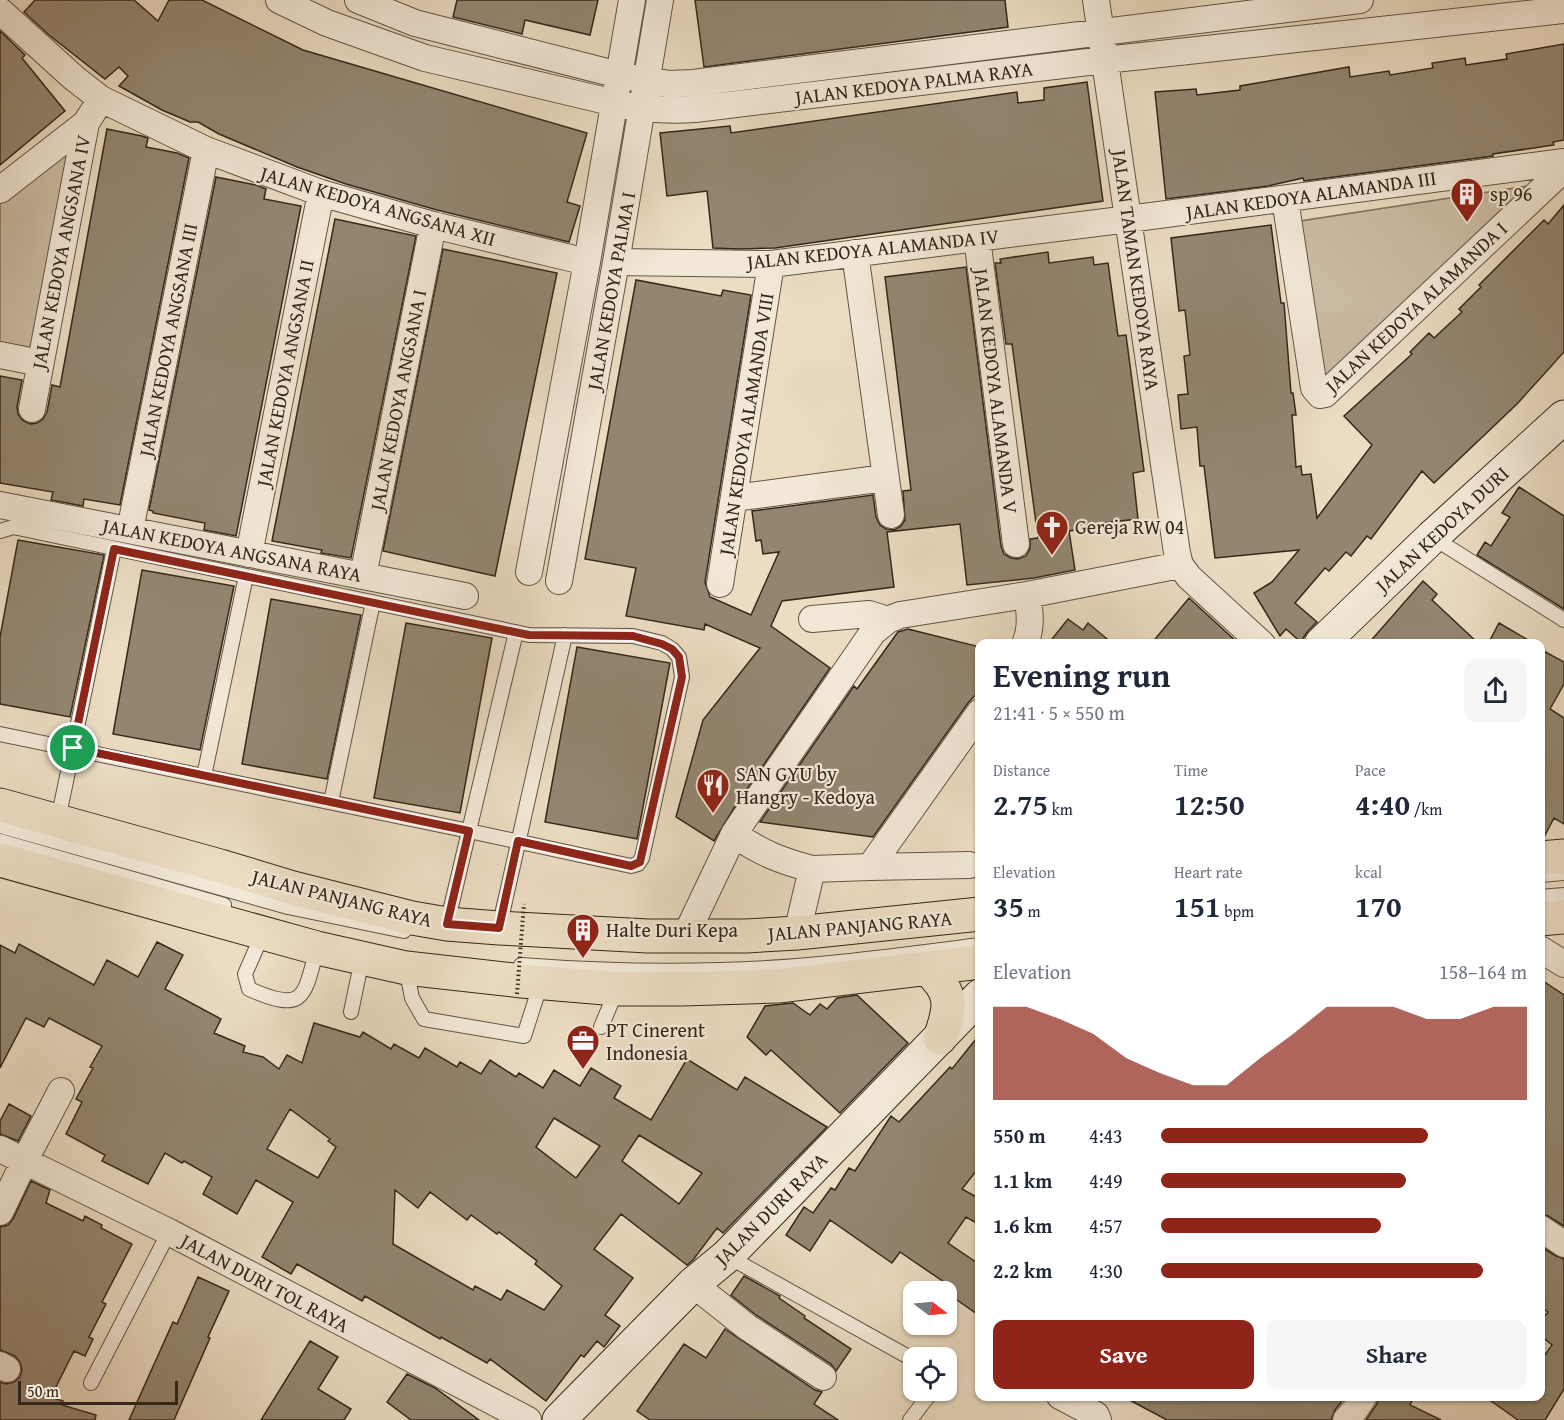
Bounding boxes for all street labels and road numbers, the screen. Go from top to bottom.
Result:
street label: JALAN KEDOYA PALMA RAYA [790,54,1034,112]
street label: JALAN KEDOYA ANGSANA IV [23,132,97,375]
street label: JALAN TAMAN KEDOYA RAYA [1105,145,1168,392]
street label: JALAN KEDOYA ANGSANA XII [254,157,499,253]
street label: JALAN KEDOYA ALAMANDA III [1181,163,1438,227]
street label: JALAN KEDOYA PALMA I [578,189,642,395]
street label: JALAN KEDOYA ALAMANDA I [1316,214,1513,401]
street label: JALAN KEDOYA ANGSANA III [130,221,204,462]
street label: JALAN KEDOYA ALAMANDA IV [742,221,1000,276]
street label: JALAN KEDOYA ANGSANA II [248,257,321,492]
street label: JALAN KEDOYA ALAMANDA V [967,263,1026,515]
street label: JALAN KEDOYA ANGSANA I [361,287,433,516]
street label: JALAN KEDOYA ALAMANDA VIII [710,290,781,560]
street label: JALAN KEDOYA DURI [1366,459,1515,600]
street label: JALAN KEDOYA ANGSANA RAYA [97,510,364,589]
street label: JALAN PANJANG RAYA [246,860,435,934]
street label: JALAN PANJANG RAYA [764,903,953,948]
street label: JALAN DURI RAYA [705,1145,834,1274]
street label: JALAN DURI TOL RAYA [173,1224,355,1339]

